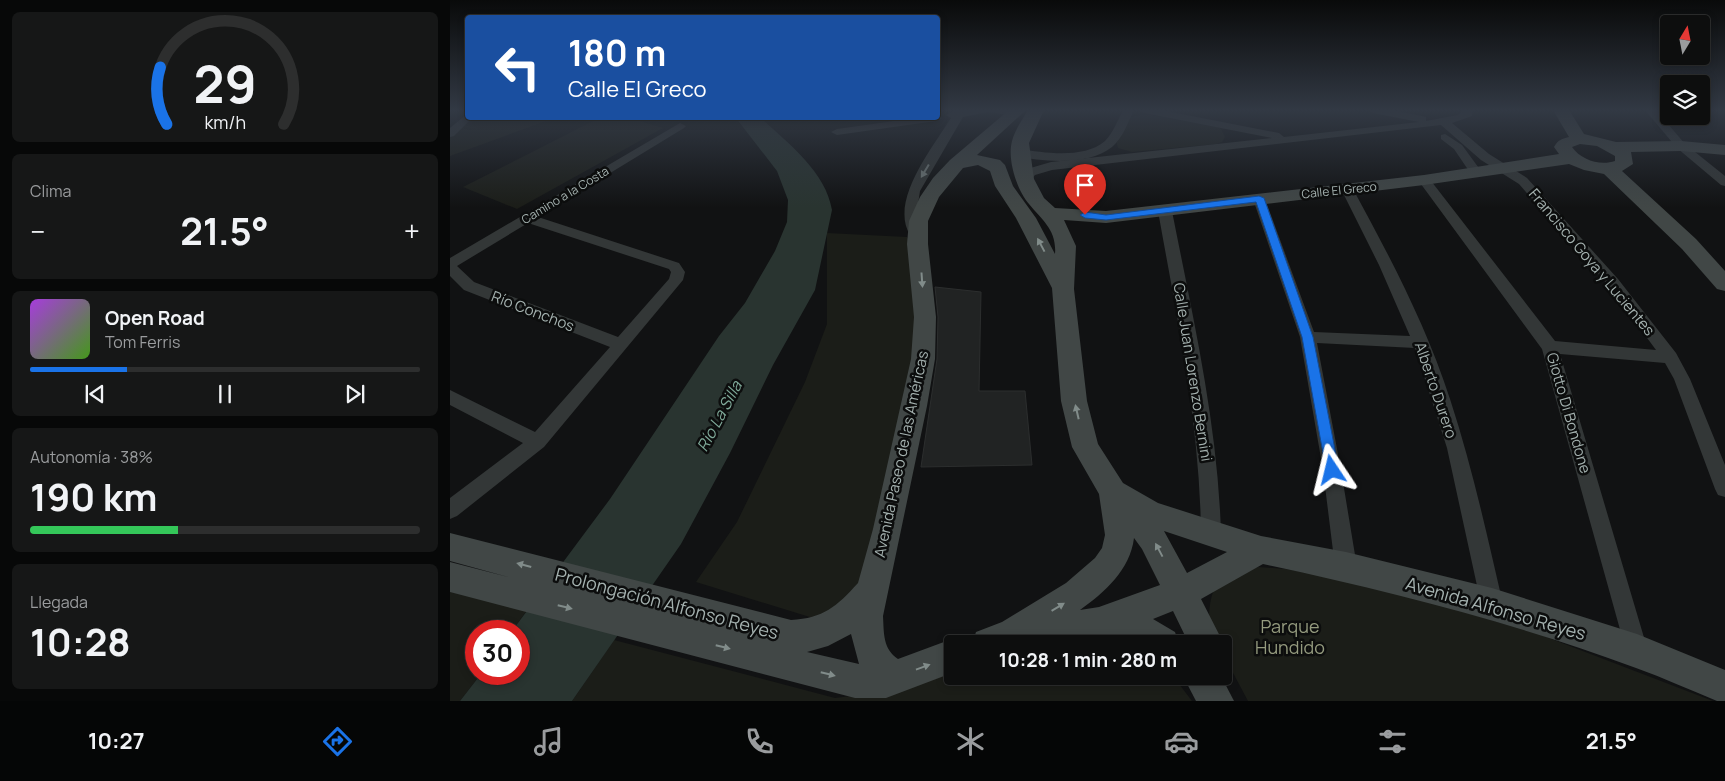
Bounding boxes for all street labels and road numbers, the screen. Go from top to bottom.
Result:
street label: Camino a la Costa [518,162,612,228]
street label: Calle El Greco [1301,178,1377,202]
street label: Francisco Goya y Lucientes [1524,184,1660,340]
street label: Calle Juan Lorenzo Bernini [1169,281,1217,463]
street label: Río Conchos [489,286,578,336]
street label: Alberto Durero [1410,339,1462,441]
street label: Avenida Paseo de las Américas [869,349,933,559]
street label: Giotto Di Bondone [1542,350,1596,476]
street label: Prolongación Alfonso Reyes [553,562,781,644]
street label: Avenida Alfonso Reyes [1403,571,1589,645]

